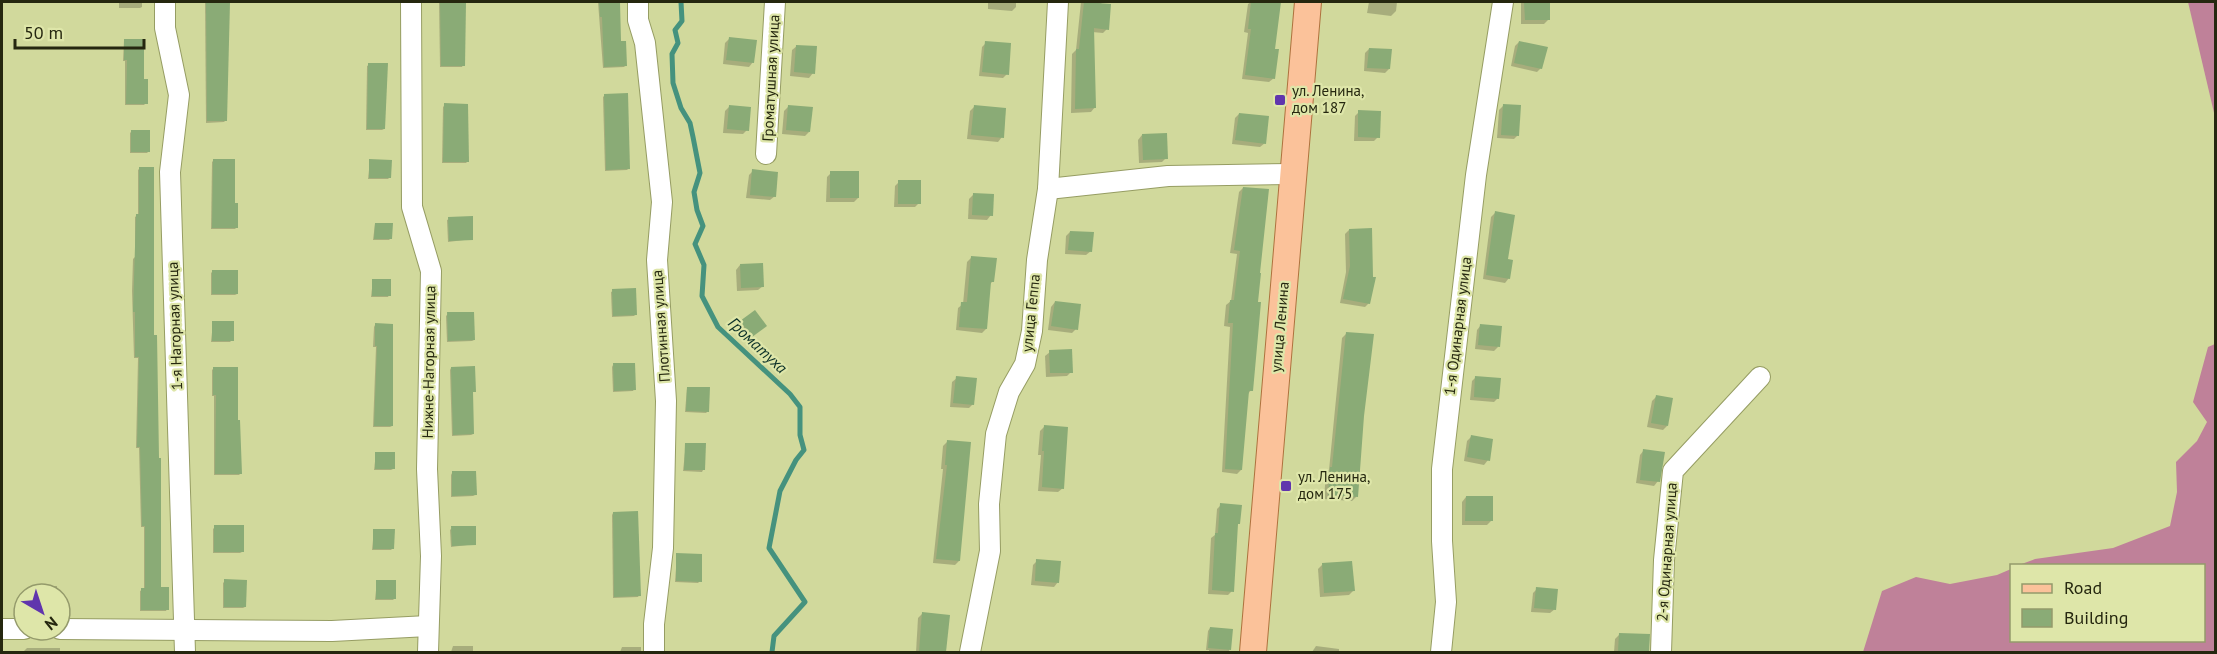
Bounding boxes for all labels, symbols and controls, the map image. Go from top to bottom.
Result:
scale bar [15,12,144,50]
street label: Громатушная улица [758,14,783,142]
text: 50 m [24,21,63,44]
place label: ул. Ленина, дом 187 [1292,81,1364,117]
marker: ул. Ленина, дом 187 [1273,93,1287,107]
street label: 1-я Одинарная улица [1440,256,1475,396]
street label: 1-я Нагорная улица [163,261,186,391]
street label: Плотинная улица [647,269,674,383]
street label: улица Геппа [1017,273,1044,353]
street label: улица Ленина [1266,281,1293,373]
street label: Нижне-Нагорная улица [418,285,439,439]
water label: Громатуха [724,313,792,377]
place label: ул. Ленина, дом 175 [1298,467,1370,503]
marker: ул. Ленина, дом 175 [1279,479,1293,493]
street label: 2-я Одинарная улица [1652,482,1681,622]
legend [2010,564,2205,642]
text: Road [2064,576,2102,599]
north arrow [12,582,72,642]
text: Building [2064,606,2128,629]
text: N [41,613,62,635]

